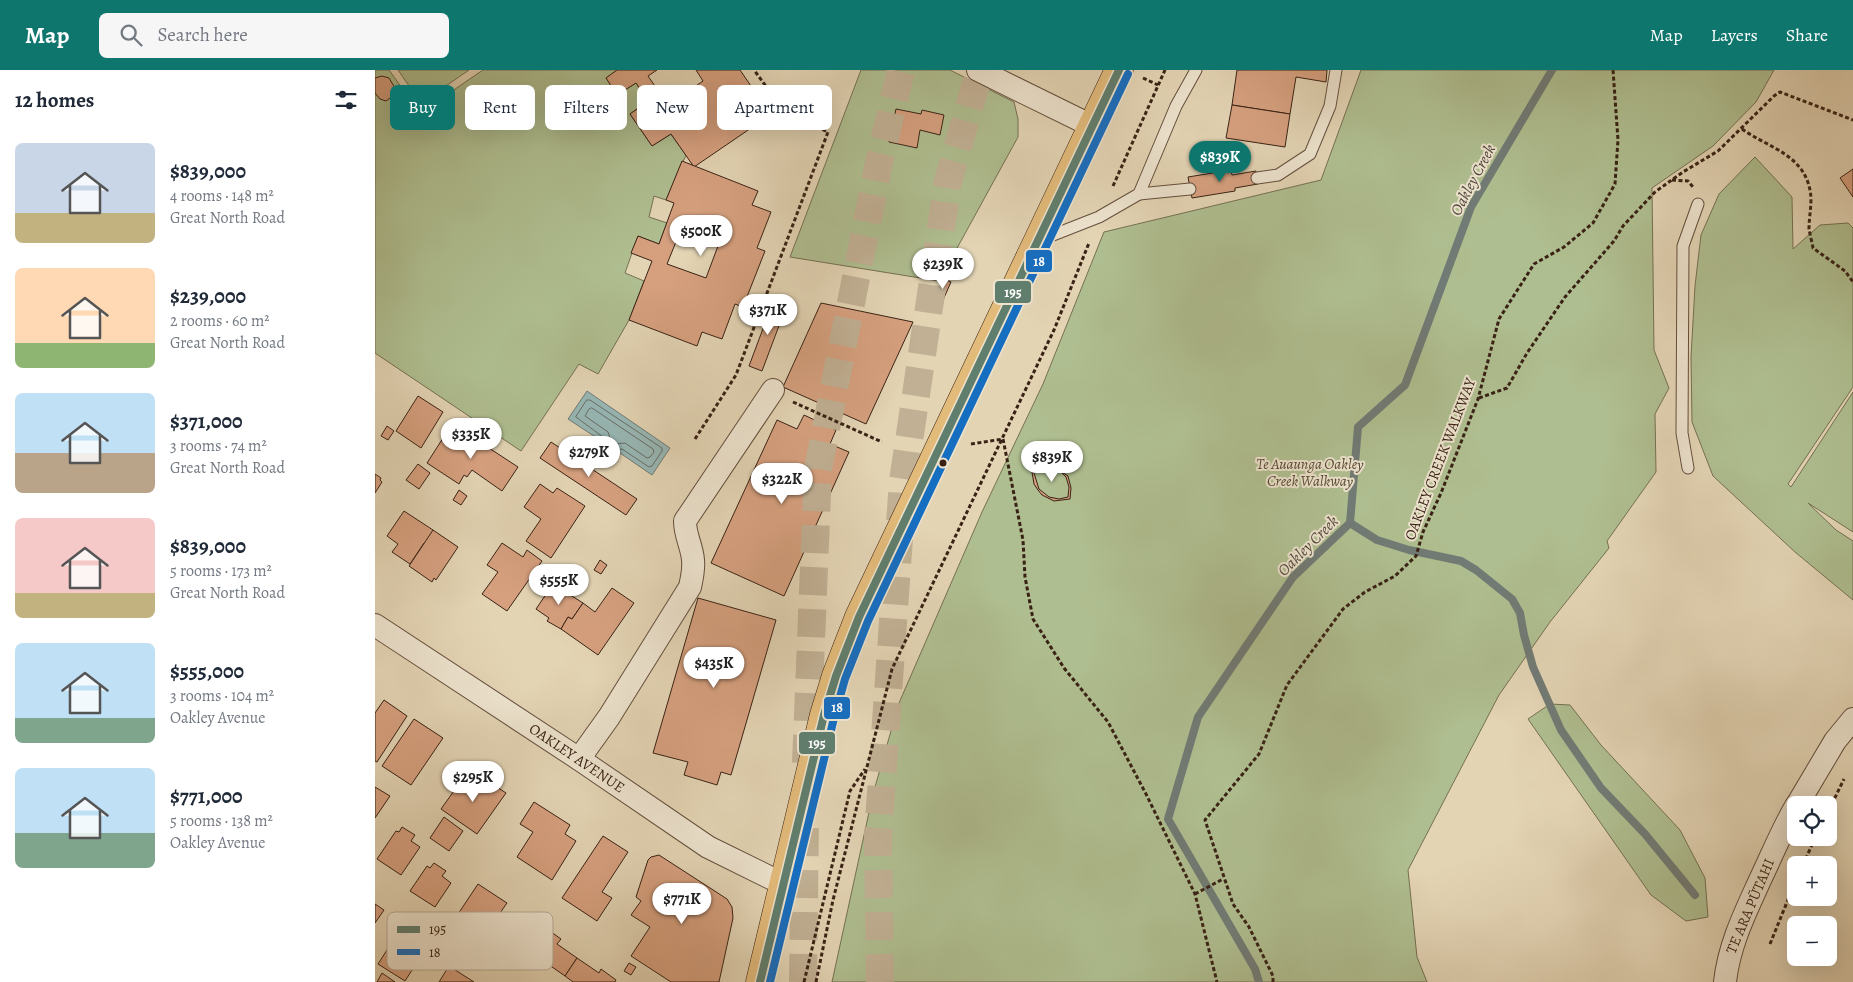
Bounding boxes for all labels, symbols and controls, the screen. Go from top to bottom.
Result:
search box [99,13,449,58]
text: Map [25,19,69,51]
icon: search [117,21,145,49]
text: Search here [157,22,248,48]
text: Map [1650,23,1683,47]
text: Layers [1711,23,1758,47]
text: Share [1786,23,1828,47]
chip: Buy [390,85,455,130]
chip: Rent [465,85,535,130]
chip: Filters [545,85,627,130]
chip: New [637,85,707,130]
chip: Apartment [717,85,832,130]
text: 12 homes [15,86,94,114]
icon: filters [332,86,360,114]
pin: $839K [1185,140,1255,183]
water label: Oakley Creek [1445,140,1501,220]
text: $839K [1200,146,1240,168]
text: $839,000 [170,157,246,185]
icon: home [55,163,115,223]
text: 4 rooms · 148 m² [170,185,274,207]
text: Great North Road [170,207,285,229]
pin: $500K [666,214,736,257]
text: $500K [681,220,721,242]
pin: $239K [908,248,978,290]
line badge: 18 [1025,249,1053,273]
text: 18 [1033,252,1045,271]
text: $239K [923,253,963,275]
line badge: 195 [994,280,1032,304]
text: $239,000 [170,282,246,310]
text: 195 [1004,283,1022,302]
icon: home [55,288,115,348]
pin: $371K [733,294,803,336]
text: $371K [749,299,787,321]
text: 2 rooms · 60 m² [170,310,270,332]
text: Great North Road [170,332,285,354]
street label: OAKLEY CREEK WALKWAY [1400,374,1481,543]
text: $371,000 [170,407,243,435]
icon: home [55,413,115,473]
pin: $335K [436,418,506,460]
text: $335K [452,423,490,445]
text: 3 rooms · 74 m² [170,435,267,457]
pin: $279K [554,436,624,478]
pin: $839K [1017,440,1087,483]
text: $279K [569,441,609,463]
text: $839K [1032,446,1072,468]
park label: Te Auaunga Oakley Creek Walkway [1256,454,1364,491]
text: Great North Road [170,457,285,479]
unlabelled marker [938,458,948,468]
pin: $322K [747,462,817,505]
text: $322K [762,468,802,490]
water label: Oakley Creek [1273,511,1343,581]
text: $839,000 [170,532,246,560]
icon: home [55,538,115,598]
text: 5 rooms · 173 m² [170,560,272,582]
pin: $555K [524,564,594,606]
text: $555K [540,569,578,591]
text: Great North Road [170,582,285,604]
pin: $435K [679,646,749,689]
text: $435K [694,652,734,674]
text: $555,000 [170,657,244,685]
icon: home [55,663,115,723]
text: 3 rooms · 104 m² [170,685,274,707]
line badge: 18 [823,696,851,720]
text: 18 [831,698,843,717]
text: Oakley Avenue [170,707,266,729]
street label: OAKLEY AVENUE [525,719,629,797]
line badge: 195 [798,731,836,755]
text: 195 [808,734,826,753]
pin: $295K [438,760,508,803]
text: $295K [453,766,493,788]
text: $771,000 [170,782,243,810]
icon: home [55,788,115,848]
map controls [1787,796,1837,966]
button: locate [1787,796,1837,846]
text: 5 rooms · 138 m² [170,810,273,832]
text: Oakley Avenue [170,832,266,854]
street label: TE ARA PŪTAHI [1721,855,1779,957]
button: + [1787,856,1837,906]
pin: $771K [647,882,717,925]
text: $771K [663,888,701,910]
legend [387,912,553,970]
button: − [1787,916,1837,966]
text: 195 [429,920,446,939]
text: 18 [429,943,441,962]

